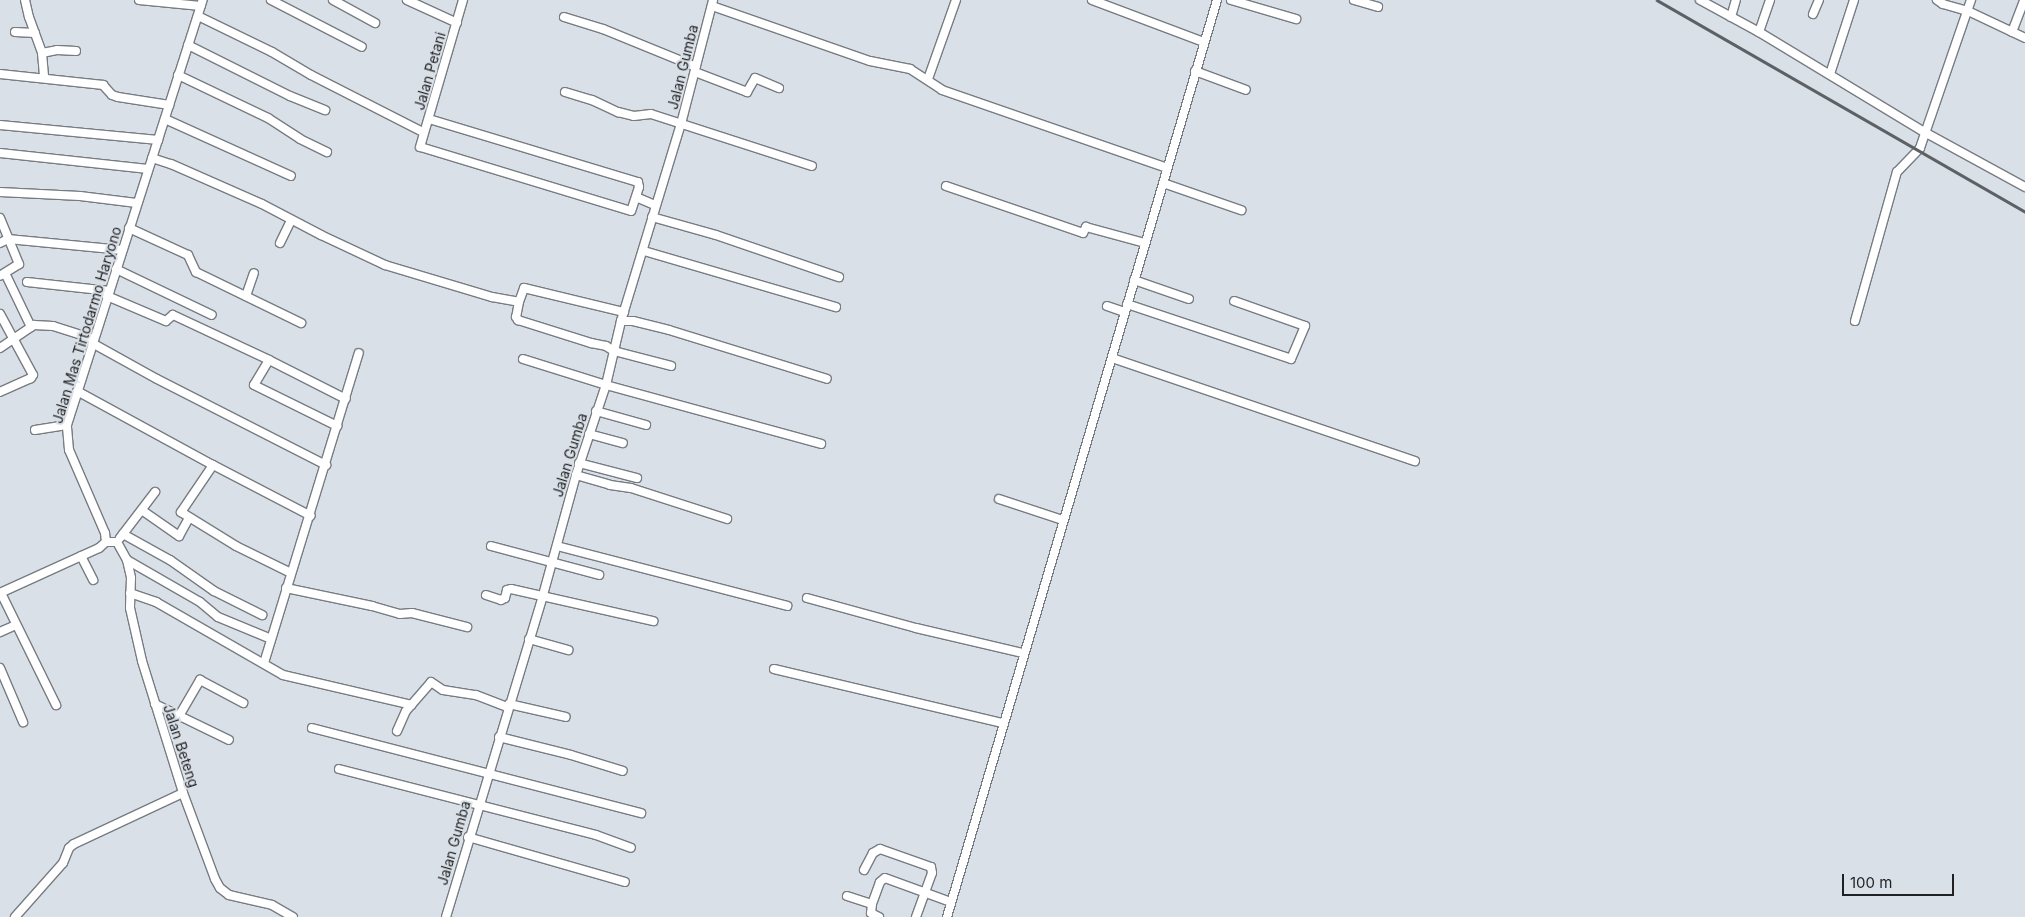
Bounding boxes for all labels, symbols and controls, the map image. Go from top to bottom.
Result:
street label: Jalan Gumba [664,23,702,111]
street label: Jalan Petani [411,30,449,112]
street label: Jalan Mas Tirtodarmo Haryono [49,225,125,425]
street label: Jalan Gumba [549,411,591,499]
street label: Jalan Beteng [160,702,202,790]
street label: Jalan Gumba [434,799,474,887]
scale bar [1845,864,1958,896]
text: 100 m [1850,873,1892,892]

